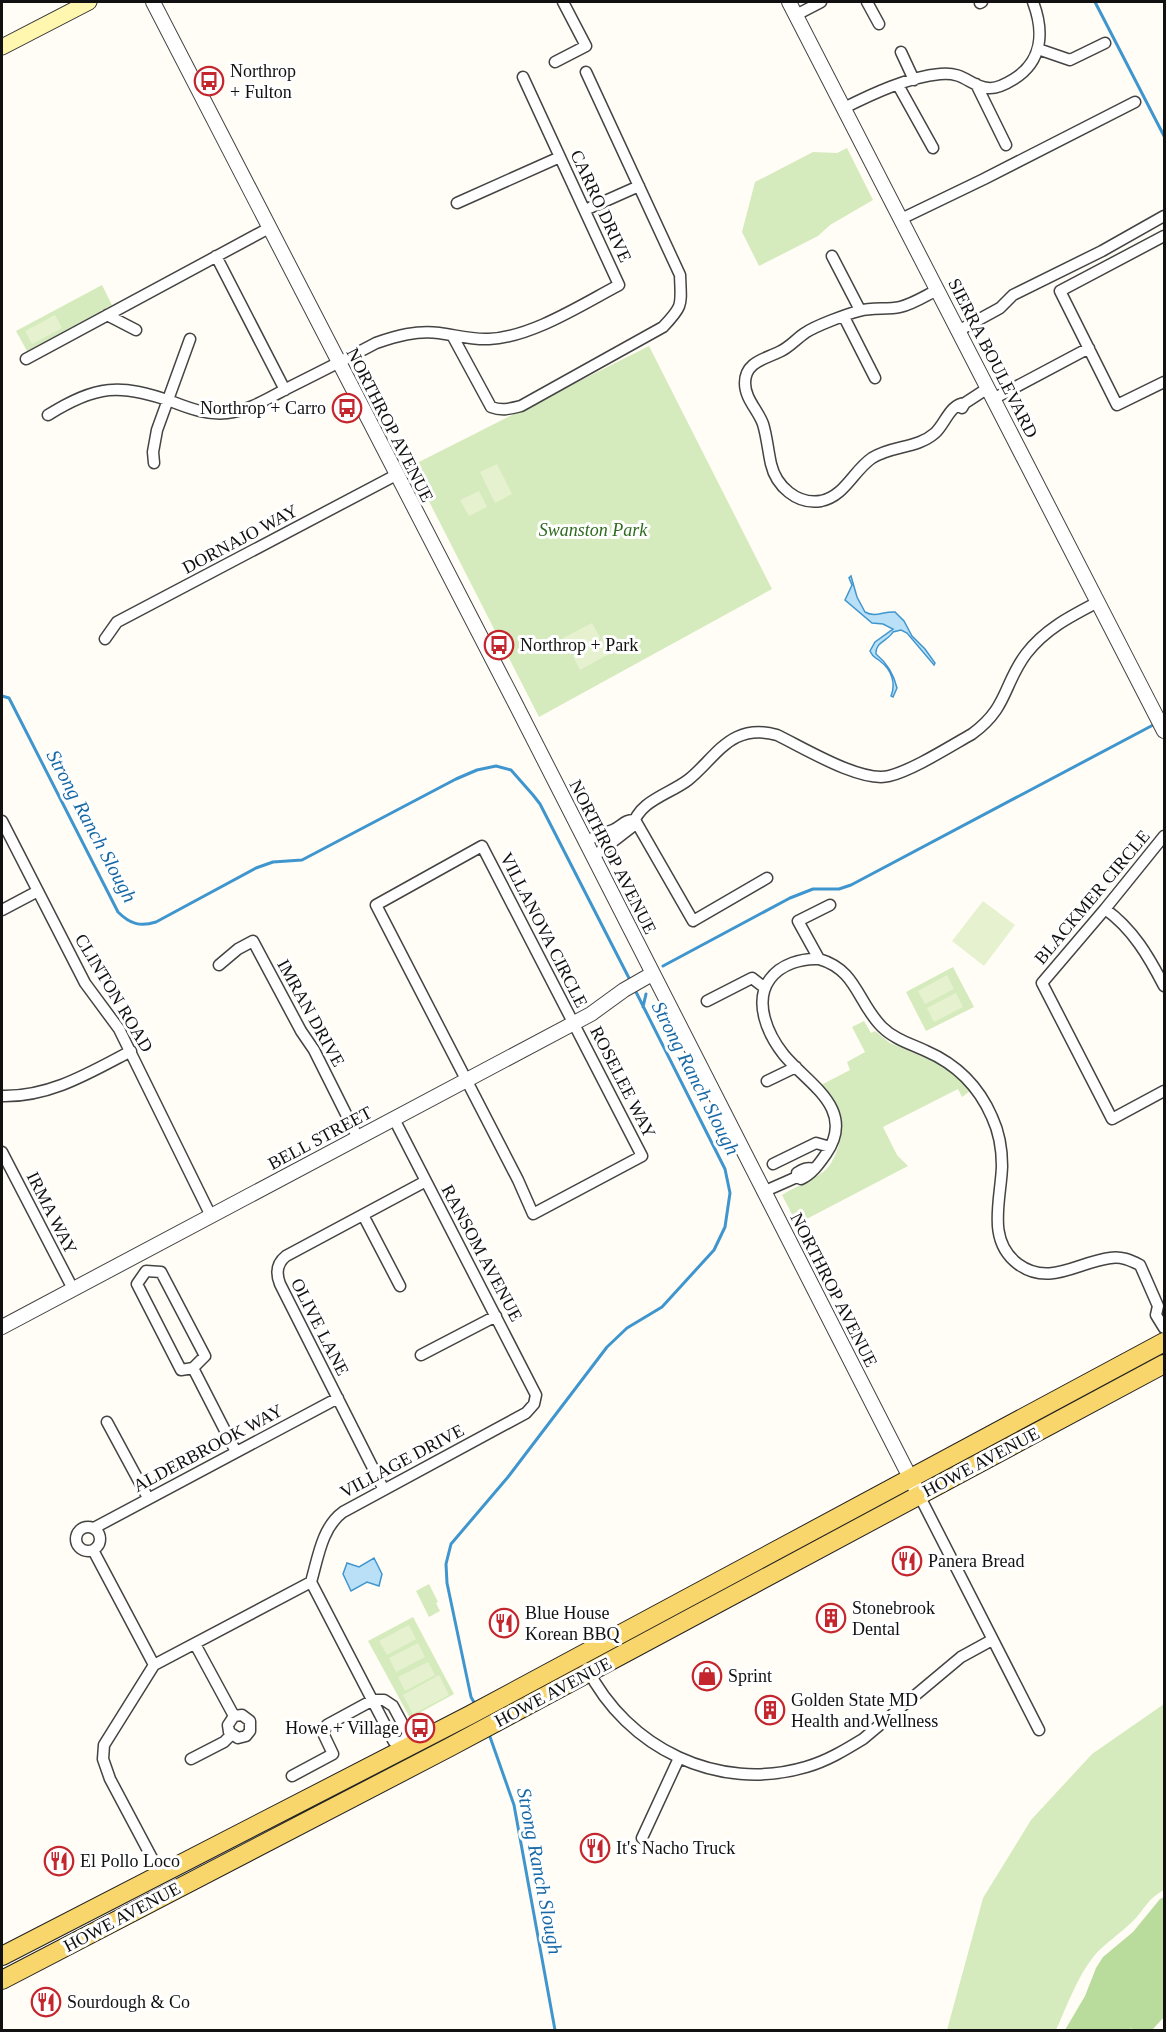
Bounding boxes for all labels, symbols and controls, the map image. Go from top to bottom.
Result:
place label: Northrop + Fulton [230,61,296,102]
bus stop icon: Northrop + Fulton [193,65,225,97]
street label: CARRO DRIVE [566,147,636,265]
street label: SIERRA BOULEVARD [944,275,1042,441]
street label: NORTHROP AVENUE [342,345,438,505]
bus stop icon: Northrop + Carro [331,392,363,424]
place label: Northrop + Carro [200,398,326,418]
street label: DORNAJO WAY [179,500,301,578]
park label: Swanston Park [539,520,648,540]
bus stop icon: Northrop + Park [483,629,515,661]
place label: Northrop + Park [520,635,638,655]
water label: Strong Ranch Slough [42,746,141,906]
street label: NORTHROP AVENUE [565,777,661,937]
street label: BLACKMER CIRCLE [1030,826,1154,968]
street label: VILLANOVA CIRCLE [496,849,592,1011]
street label: CLINTON ROAD [71,930,157,1056]
street label: IMRAN DRIVE [273,956,349,1070]
water label: Strong Ranch Slough [647,998,744,1159]
street label: ROSELEE WAY [586,1023,660,1141]
street label: BELL STREET [265,1102,375,1174]
street label: IRMA WAY [23,1169,81,1257]
street label: RANSOM AVENUE [437,1181,527,1325]
street label: NORTHROP AVENUE [786,1210,882,1370]
street label: OLIVE LANE [287,1275,353,1379]
street label: ALDERBROOK WAY [130,1400,286,1496]
street label: VILLAGE DRIVE [337,1420,467,1502]
street label: HOWE AVENUE [919,1423,1043,1501]
restaurant icon: Panera Bread [891,1545,923,1577]
place label: Panera Bread [928,1551,1024,1571]
place label: Stonebrook Dental [852,1598,935,1639]
building icon: Stonebrook Dental [815,1602,847,1634]
place label: Blue House Korean BBQ [525,1603,619,1644]
restaurant icon: Blue House Korean BBQ [488,1607,520,1639]
street label: HOWE AVENUE [491,1653,615,1731]
shop icon: Sprint [691,1660,723,1692]
place label: Sprint [728,1666,772,1686]
place label: Golden State MD Health and Wellness [791,1690,938,1731]
building icon: Golden State MD Health and Wellness [754,1694,786,1726]
bus stop icon: Howe + Village [404,1712,436,1744]
place label: Howe + Village [285,1718,399,1738]
water label: Strong Ranch Slough [512,1786,567,1956]
restaurant icon: It's Nacho Truck [579,1832,611,1864]
place label: It's Nacho Truck [616,1838,735,1858]
restaurant icon: El Pollo Loco [43,1845,75,1877]
place label: El Pollo Loco [80,1851,180,1871]
street label: HOWE AVENUE [60,1878,184,1956]
restaurant icon: Sourdough & Co [30,1986,62,2018]
place label: Sourdough & Co [67,1992,190,2012]

